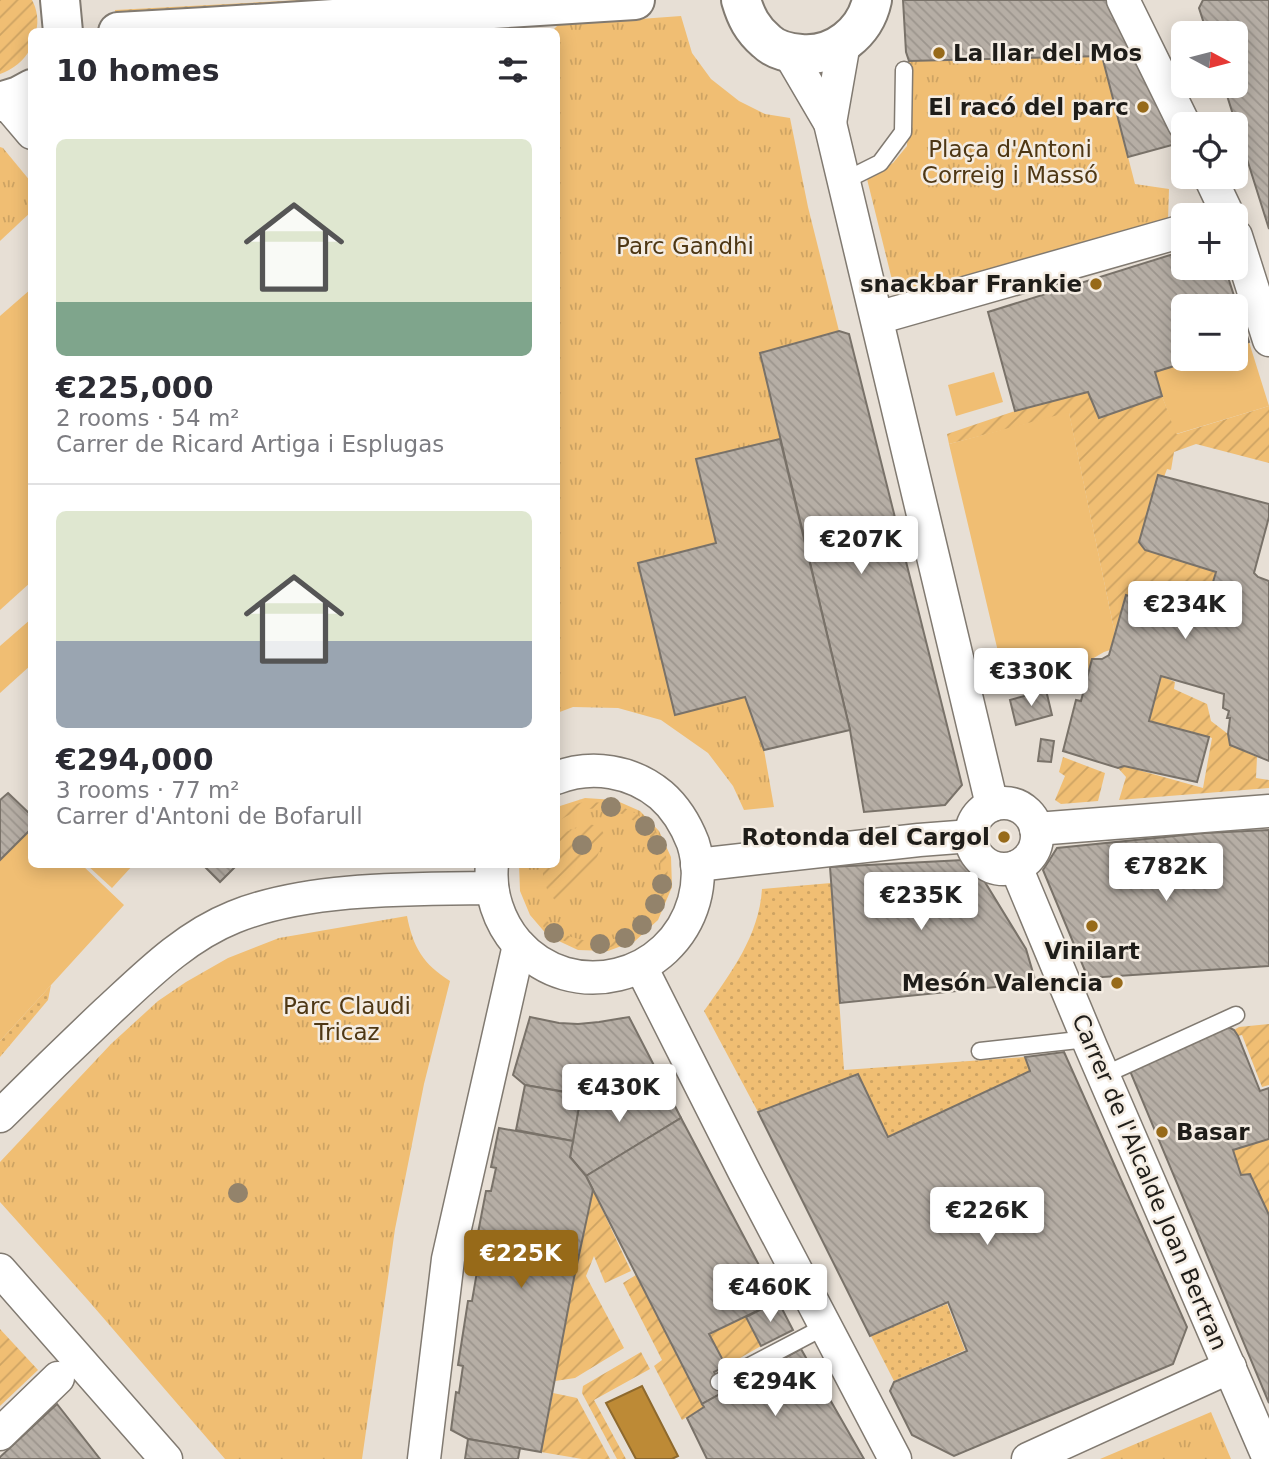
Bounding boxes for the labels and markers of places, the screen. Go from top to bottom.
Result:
place label: La llar del Mos [953,40,1142,66]
marker: La llar del Mos [931,45,947,61]
place label: El racó del parc [928,94,1129,120]
marker: El racó del parc [1135,99,1151,115]
place label: snackbar Frankie [860,271,1082,297]
marker: snackbar Frankie [1088,276,1104,292]
pin: €207K [812,516,910,576]
pin: €234K [1136,582,1234,641]
pin: €330K [982,648,1080,708]
place label: Rotonda del Cargol [741,824,990,850]
marker: Rotonda del Cargol [996,829,1012,845]
pin: €782K [1117,844,1215,903]
pin: €235K [872,872,970,932]
marker: Vinilart [1084,918,1100,934]
place label: Vinilart [1044,938,1140,964]
place label: Mesón Valencia [902,970,1103,996]
marker: Mesón Valencia [1109,975,1125,991]
pin: €430K [570,1064,668,1124]
place label: Basar [1176,1119,1250,1145]
marker: Basar [1154,1124,1170,1140]
pin: €226K [938,1188,1036,1247]
pin: €225K [472,1230,570,1290]
pin: €460K [721,1264,819,1324]
pin: €294K [726,1358,824,1418]

